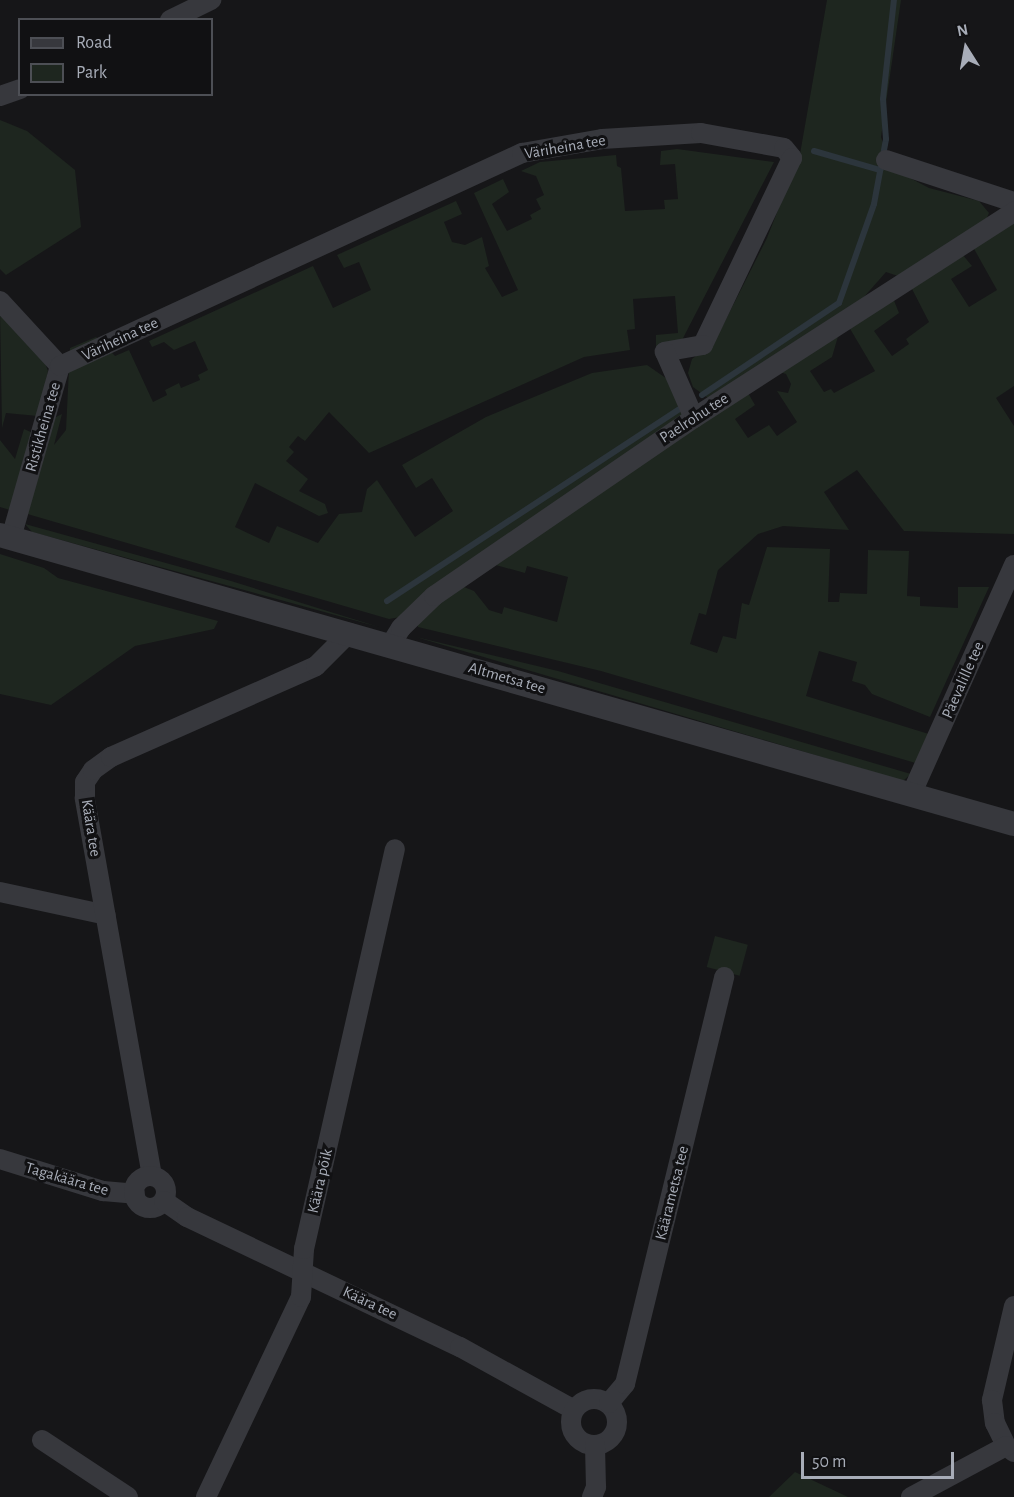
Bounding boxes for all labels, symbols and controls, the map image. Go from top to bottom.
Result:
legend [18,18,213,96]
north arrow [936,18,996,78]
text: N [956,21,970,39]
text: Road [76,34,112,52]
text: Park [76,64,107,82]
street label: Väriheina tee [523,130,607,164]
street label: Väriheina tee [79,313,161,365]
street label: Ristikheina tee [21,380,65,474]
street label: Paelrohu tee [656,389,732,447]
street label: Päevalille tee [938,639,988,721]
street label: Altmetsa tee [466,658,548,698]
street label: Käära tee [77,798,105,858]
street label: Käärametsa tee [651,1144,693,1242]
street label: Käära põik [303,1147,337,1215]
street label: Tagakäära tee [23,1158,111,1200]
street label: Käära tee [340,1282,400,1324]
scale bar [804,1440,957,1478]
text: 50 m [812,1453,846,1471]

